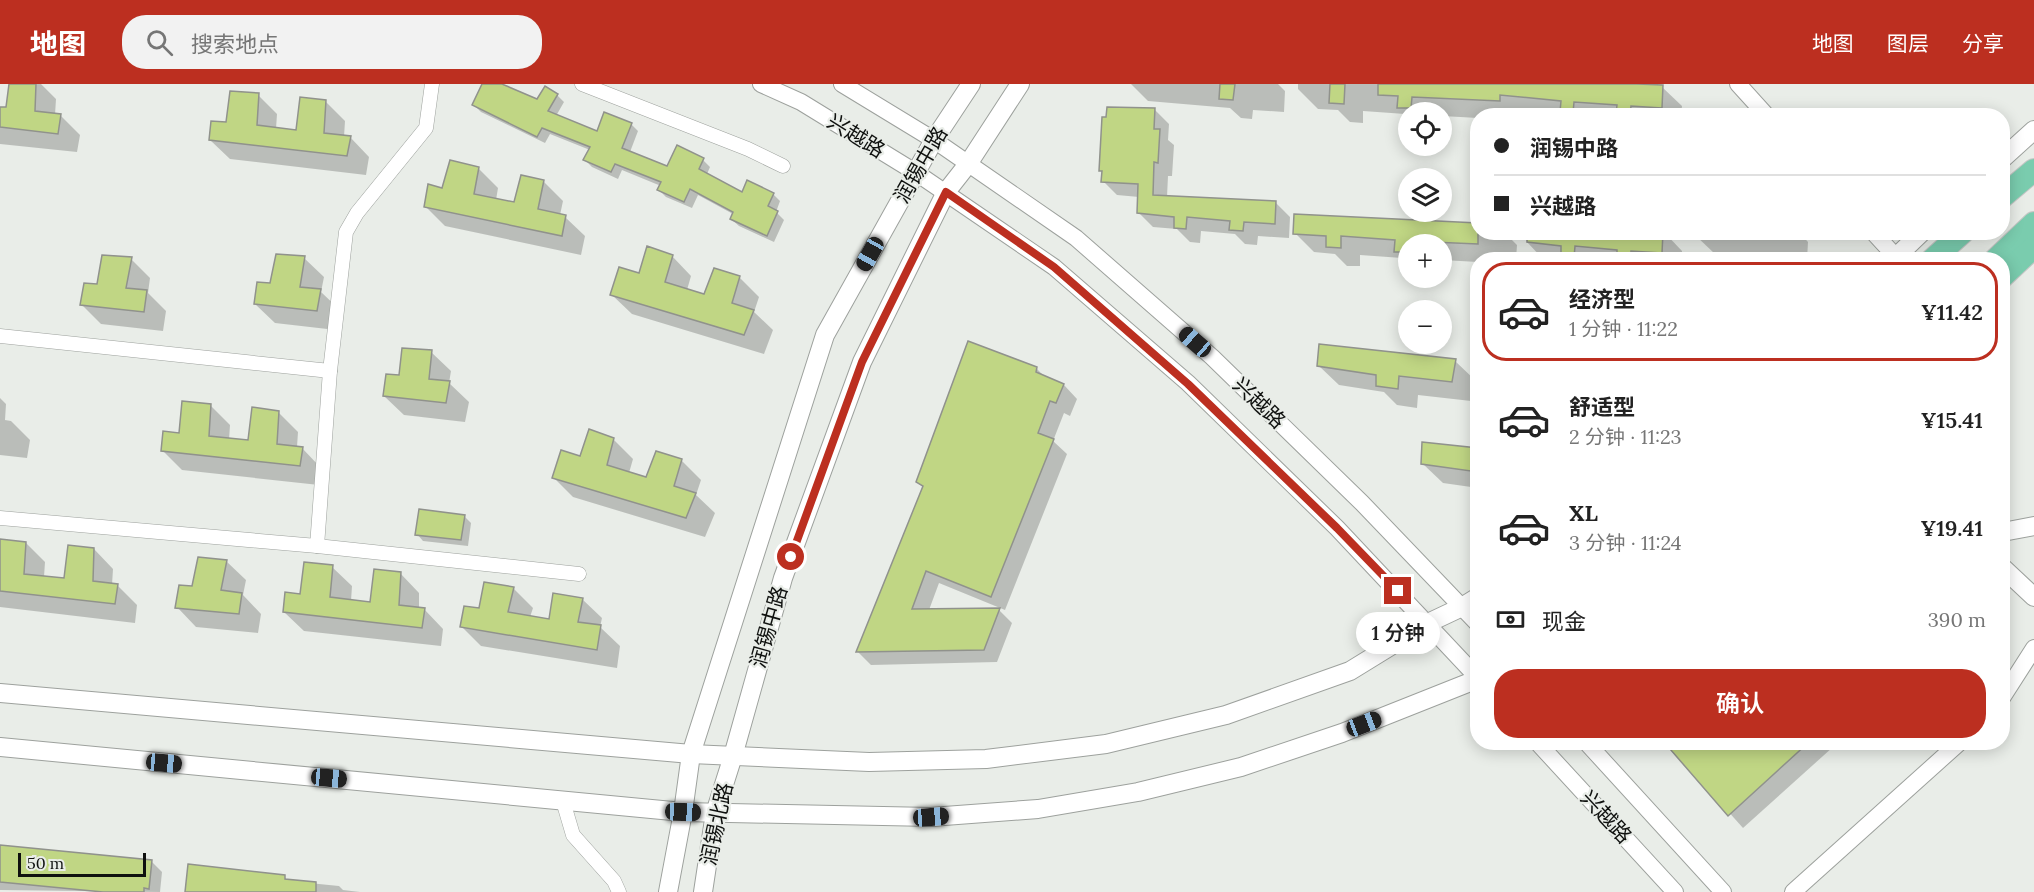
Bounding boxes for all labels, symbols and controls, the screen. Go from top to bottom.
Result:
search box [122,15,542,69]
text: 地图 [30,26,86,62]
icon: search [143,26,176,59]
text: 搜索地点 [191,30,279,58]
text: 地图 [1812,30,1854,57]
text: 图层 [1887,30,1929,57]
text: 分享 [1962,30,2004,57]
map controls [1398,102,1452,354]
button: locate [1398,102,1452,156]
street label: 兴越路 [822,107,890,164]
street label: 润锡中路 [888,122,953,208]
text: 润锡中路 [1530,134,1618,162]
button: layers [1398,168,1452,222]
text: 兴越路 [1530,192,1596,220]
car [853,234,887,274]
button: + [1398,234,1452,288]
icon: car [1497,285,1551,339]
text: 经济型 [1569,285,1635,313]
text: ¥11.42 [1921,298,1983,326]
button: − [1398,300,1452,354]
text: 1 分钟 · 11:22 [1569,316,1678,341]
car [1176,323,1214,361]
street label: 兴越路 [1227,371,1291,434]
icon: car [1497,393,1551,447]
text: 舒适型 [1569,393,1635,421]
text: ¥15.41 [1921,406,1983,434]
text: 2 分钟 · 11:23 [1569,424,1682,449]
text: XL [1569,499,1598,527]
icon: car [1497,501,1551,555]
text: ¥19.41 [1920,514,1983,542]
text: 3 分钟 · 11:24 [1569,530,1682,555]
route start [777,543,804,570]
route end [1384,577,1411,604]
street label: 润锡中路 [744,583,793,671]
icon: cash [1494,603,1527,636]
text: 现金 [1542,607,1586,635]
text: 390 m [1928,607,1986,632]
callout: 1 分钟 [1356,612,1440,654]
text: 1 分钟 [1371,620,1425,645]
button: 确认 [1494,669,1986,738]
car [1344,709,1384,739]
car [145,752,183,774]
car [310,767,348,789]
street label: 润锡北路 [695,780,738,868]
street label: 兴越路 [1575,784,1638,849]
car [665,802,701,822]
car [912,807,950,827]
scale bar [18,850,146,878]
text: 50 m [27,853,64,873]

